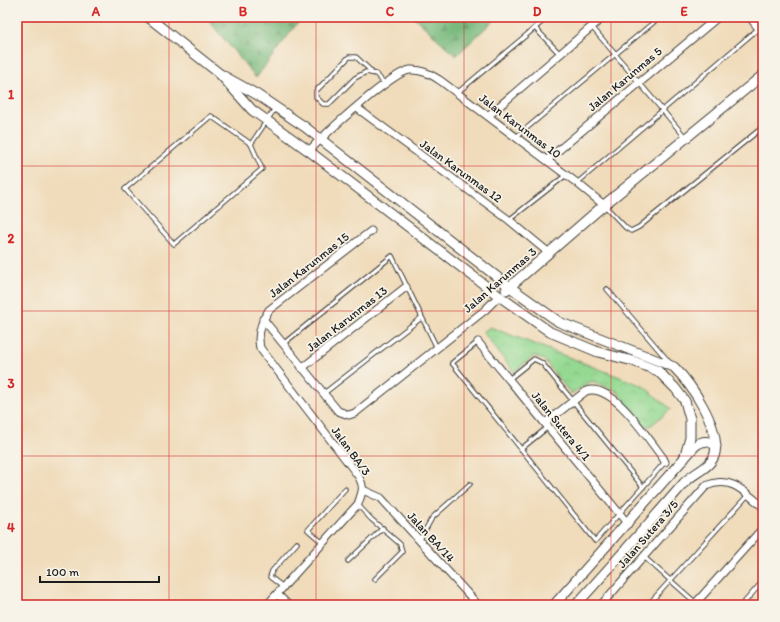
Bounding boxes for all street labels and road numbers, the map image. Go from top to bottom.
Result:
street label: Jalan Karunmas 5 [585,44,665,114]
street label: Jalan Karunmas 10 [476,91,564,161]
street label: Jalan Karunmas 12 [417,137,505,206]
street label: Jalan Karunmas 15 [266,229,352,301]
street label: Jalan Karunmas 3 [461,244,540,316]
street label: Jalan Karunmas 13 [304,283,390,355]
street label: Jalan Sutera 4/1 [529,389,593,464]
street label: Jalan BA/3 [329,424,374,479]
street label: Jalan Sutera 3/5 [615,497,681,571]
street label: Jalan BA/14 [405,509,457,565]

